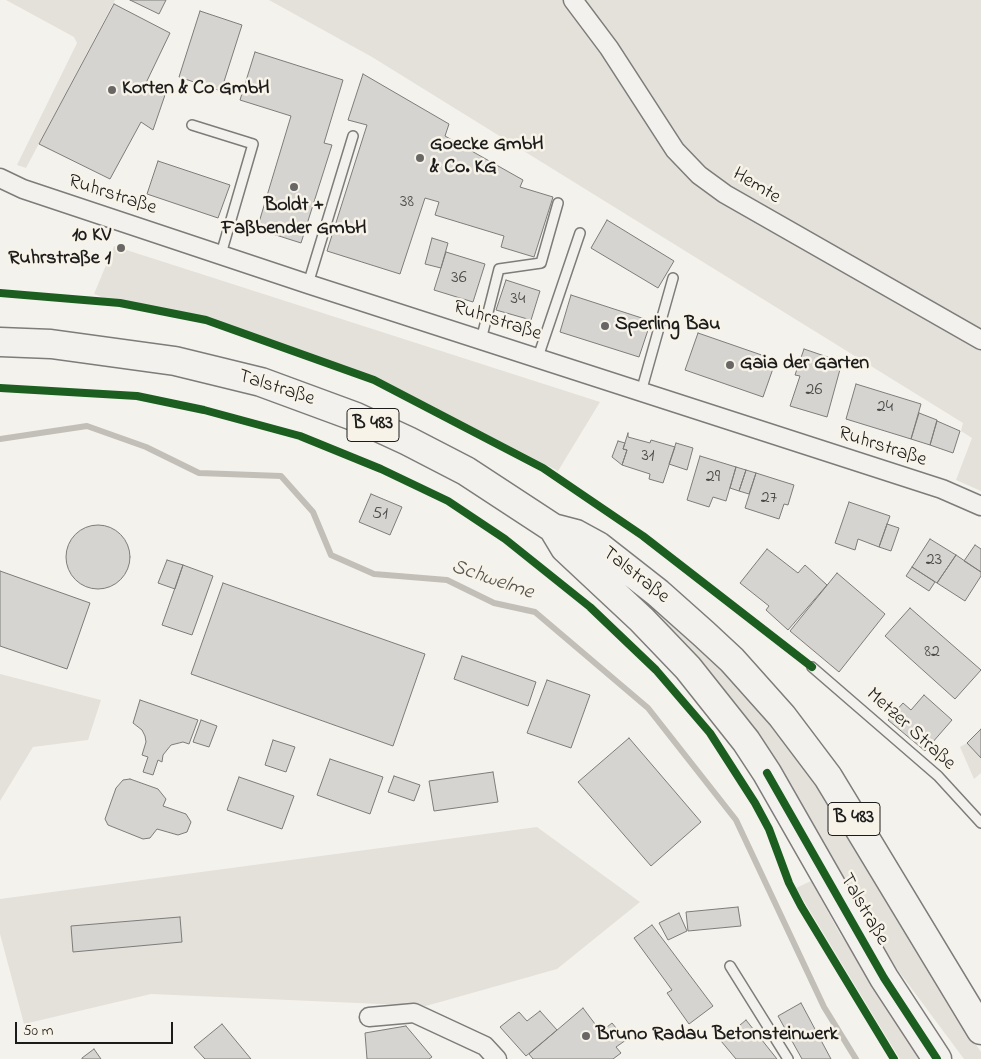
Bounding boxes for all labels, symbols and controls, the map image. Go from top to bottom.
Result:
place label: Korten & Co GmbH [122,78,270,102]
marker: Korten & Co GmbH [106,84,118,96]
place label: Goecke GmbH & Co. KG [430,134,544,181]
marker: Goecke GmbH & Co. KG [414,152,426,164]
street label: Hemte [728,163,784,211]
street label: Ruhrstraße [65,170,159,222]
marker: Boldt + Faßbender GmbH [288,181,300,193]
house number: 38 [400,192,414,214]
place label: Boldt + Faßbender GmbH [221,195,367,242]
place label: 10 KV Ruhrstraße 1 [8,225,111,272]
marker: 10 KV Ruhrstraße 1 [115,242,127,254]
house number: 36 [451,268,467,290]
house number: 34 [511,289,525,311]
street label: Ruhrstraße [450,296,544,348]
place label: Sperling Bau [615,314,720,338]
marker: Sperling Bau [599,320,611,332]
place label: Gaia der Garten [740,353,869,377]
marker: Gaia der Garten [724,359,736,371]
street label: Talstraße [235,365,317,413]
house number: 26 [806,380,822,402]
house number: 24 [877,397,893,419]
road number: B 483 [347,408,399,442]
street label: Ruhrstraße [835,422,929,474]
house number: 31 [641,446,655,468]
house number: 29 [706,467,720,489]
house number: 27 [761,488,777,510]
house number: 51 [372,504,388,526]
street label: Talstraße [597,542,673,610]
house number: 23 [926,550,942,572]
water label: Schwelme [448,555,536,607]
house number: 82 [924,642,940,664]
street label: Metzer Straße [860,683,960,777]
road number: B 483 [828,802,880,836]
street label: Talstraße [833,870,893,950]
scale bar [18,1012,175,1044]
text: 50 m [23,1020,53,1042]
place label: Bruno Radau Betonsteinwerk [596,1024,838,1048]
marker: Bruno Radau Betonsteinwerk [580,1030,592,1042]

